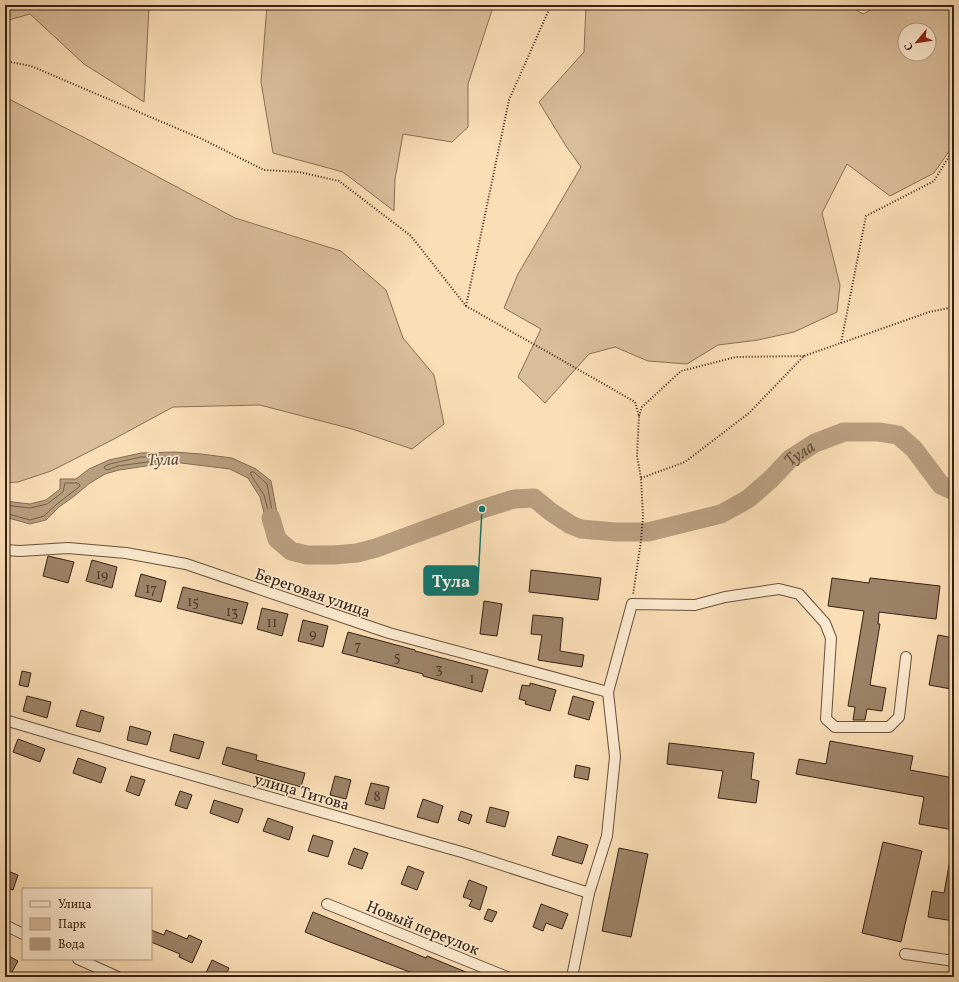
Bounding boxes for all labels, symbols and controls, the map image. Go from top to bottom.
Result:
north arrow [897,22,937,62]
text: С [901,39,918,53]
water label: Тула [779,436,820,472]
water label: Тула [147,448,179,473]
street label: Береговая улица [251,564,373,624]
house number: 19 [96,566,108,585]
callout: Тула [424,566,478,595]
text: Тула [432,571,470,594]
house number: 17 [145,580,157,599]
house number: 15 [187,593,199,612]
house number: 13 [226,603,238,622]
house number: 11 [267,614,277,633]
house number: 9 [309,625,317,644]
house number: 7 [355,637,362,656]
house number: 5 [394,648,400,667]
house number: 3 [435,660,443,679]
house number: 1 [469,670,475,689]
street label: улица Титова [251,769,352,817]
house number: 8 [373,788,381,807]
legend [22,888,152,960]
street label: Новый переулок [362,896,483,962]
text: Улица [58,897,91,913]
text: Парк [58,917,86,933]
text: Вода [58,937,85,953]

